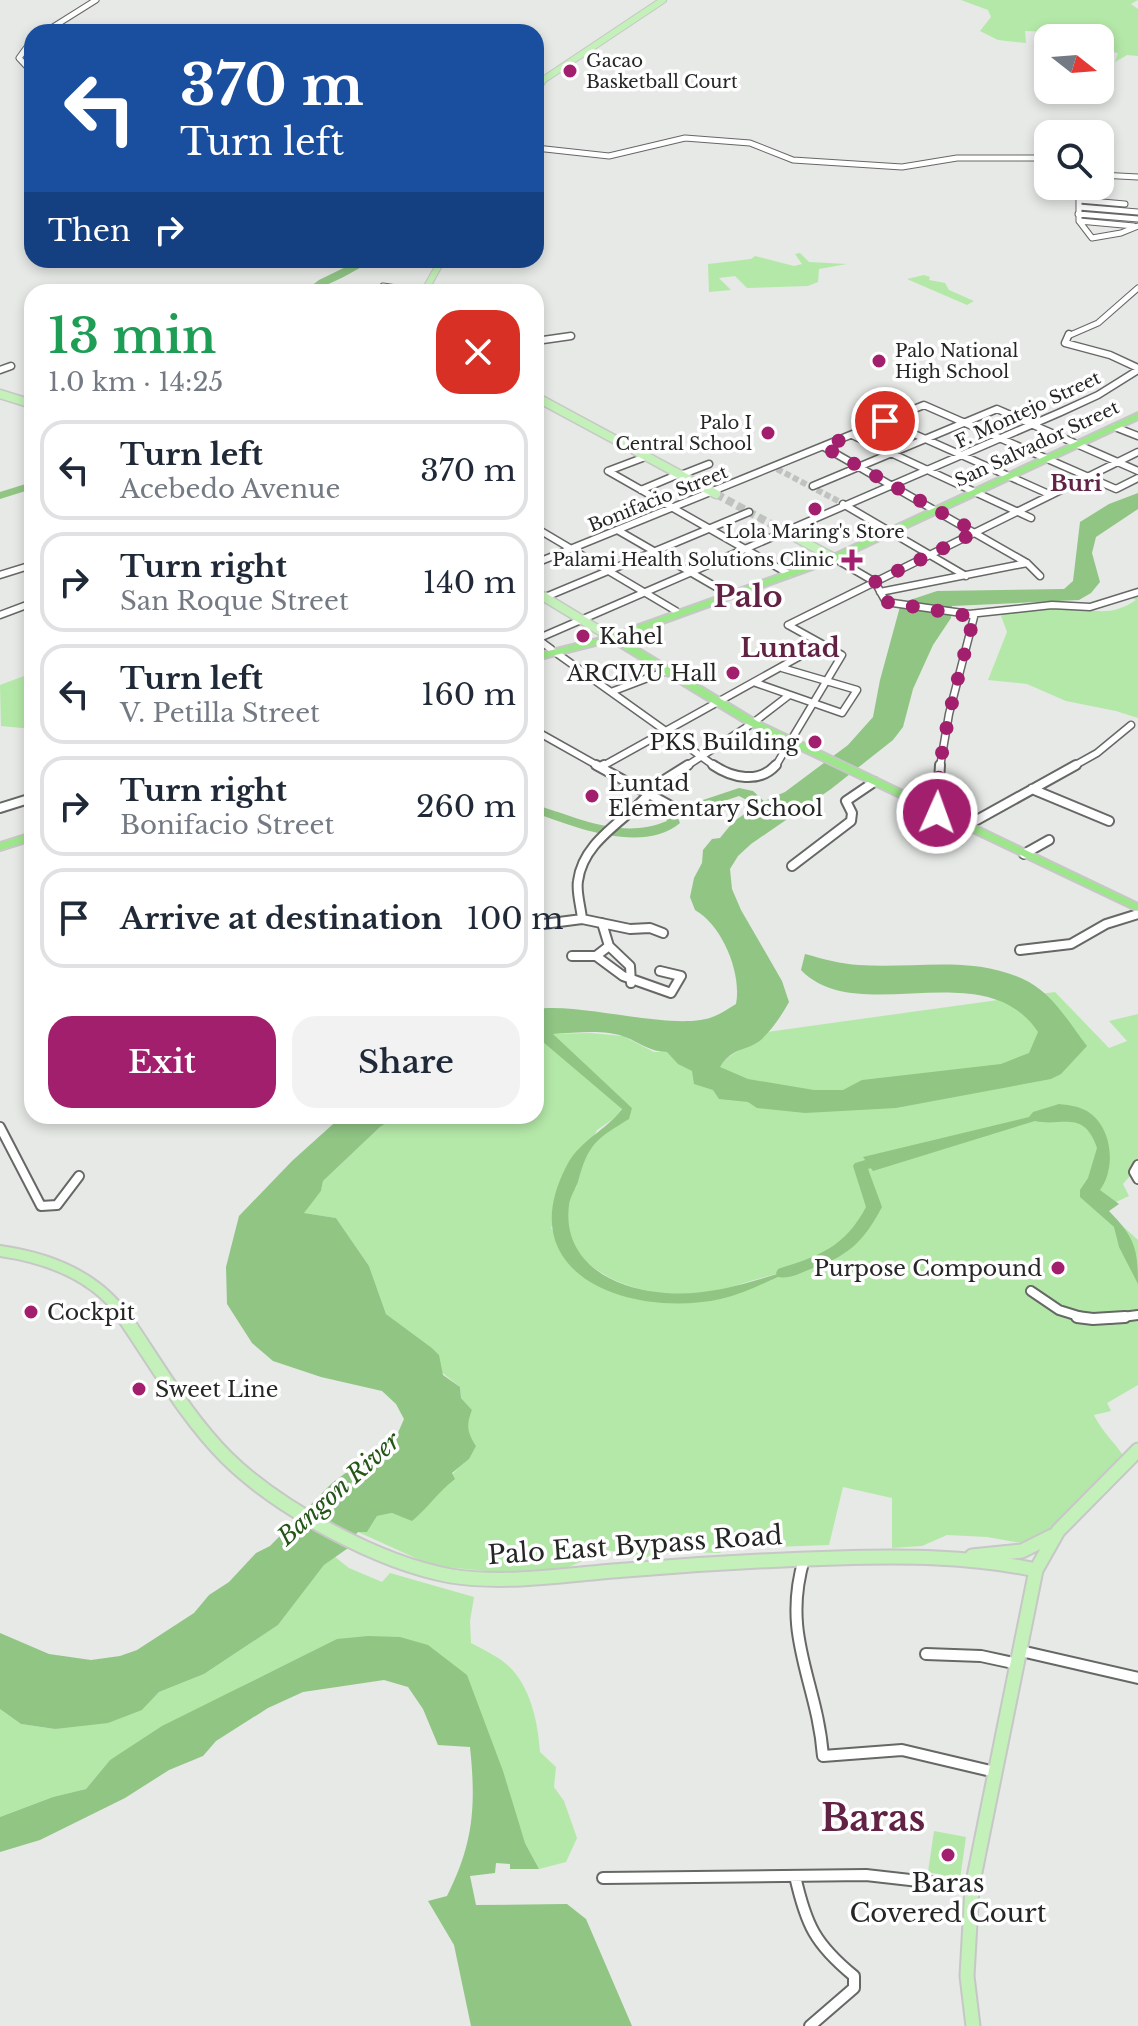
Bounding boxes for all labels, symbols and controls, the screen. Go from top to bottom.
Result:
north arrow [1034,24,1114,104]
map controls [1034,24,1114,200]
place label: Gacao Basketball Court [586,50,738,93]
text: 370 m [180,51,364,120]
icon: left [48,56,152,160]
marker: Gacao Basketball Court [561,62,579,80]
text: Turn left [180,120,344,165]
button: search [1034,120,1114,200]
icon: right [147,208,191,252]
text: Then [48,212,131,249]
text: 13 min [48,306,216,366]
button: close [436,310,520,394]
place label: Palo National High School [895,340,1019,383]
marker: Palo National High School [870,352,888,370]
text: 1.0 km · 14:25 [48,366,223,398]
street label: F. Montejo Street [952,367,1104,453]
pin [851,387,919,455]
street label: San Salvador Street [951,396,1123,492]
icon: arrive [863,399,907,443]
place label: Palo I Central School [615,412,752,455]
marker: Palo I Central School [759,424,777,442]
text: Turn left [120,436,263,473]
icon: left [52,448,96,492]
text: 370 m [420,452,516,489]
street label: Bonifacio Street [585,461,731,537]
district label: Buri [1050,470,1102,497]
text: Acebedo Avenue [120,473,340,505]
marker: Lola Maring's Store [806,500,824,518]
place label: Lola Maring's Store [726,521,904,543]
text: Turn right [120,548,287,585]
place label: Palami Health Solutions Clinic [552,549,834,571]
marker: Palami Health Solutions Clinic [841,549,863,571]
icon: right [52,560,96,604]
text: 140 m [423,564,516,601]
district label: Palo [714,578,782,615]
text: San Roque Street [120,585,349,617]
place label: Kahel [599,623,663,650]
marker: Kahel [574,627,592,645]
district label: Luntad [740,632,840,664]
text: Turn left [120,660,263,697]
place label: ARCIVU Hall [566,660,717,687]
marker: ARCIVU Hall [724,664,742,682]
icon: left [52,672,96,716]
text: 160 m [421,676,516,713]
text: V. Petilla Street [120,697,320,729]
place label: PKS Building [649,729,800,756]
marker: PKS Building [806,733,824,751]
place label: Luntad Elementary School [608,770,823,822]
position arrow [895,771,979,855]
text: Turn right [120,772,287,809]
icon: right [52,784,96,828]
marker: Luntad Elementary School [583,787,601,805]
text: 260 m [416,788,516,825]
text: Bonifacio Street [120,809,334,841]
icon: arrive [52,896,96,940]
text: Arrive at destination [120,900,443,937]
text: 100 m [467,900,564,937]
button: Exit [48,1016,276,1108]
button: Share [292,1016,520,1108]
place label: Purpose Compound [814,1255,1042,1282]
marker: Purpose Compound [1049,1259,1067,1277]
place label: Cockpit [47,1299,136,1326]
marker: Cockpit [22,1303,40,1321]
place label: Sweet Line [155,1376,278,1403]
marker: Sweet Line [130,1380,148,1398]
water label: Bangon River [271,1425,407,1552]
street label: Palo East Bypass Road [486,1519,784,1571]
district label: Baras [821,1796,925,1841]
marker: Baras Covered Court [939,1846,957,1864]
place label: Baras Covered Court [849,1867,1047,1929]

